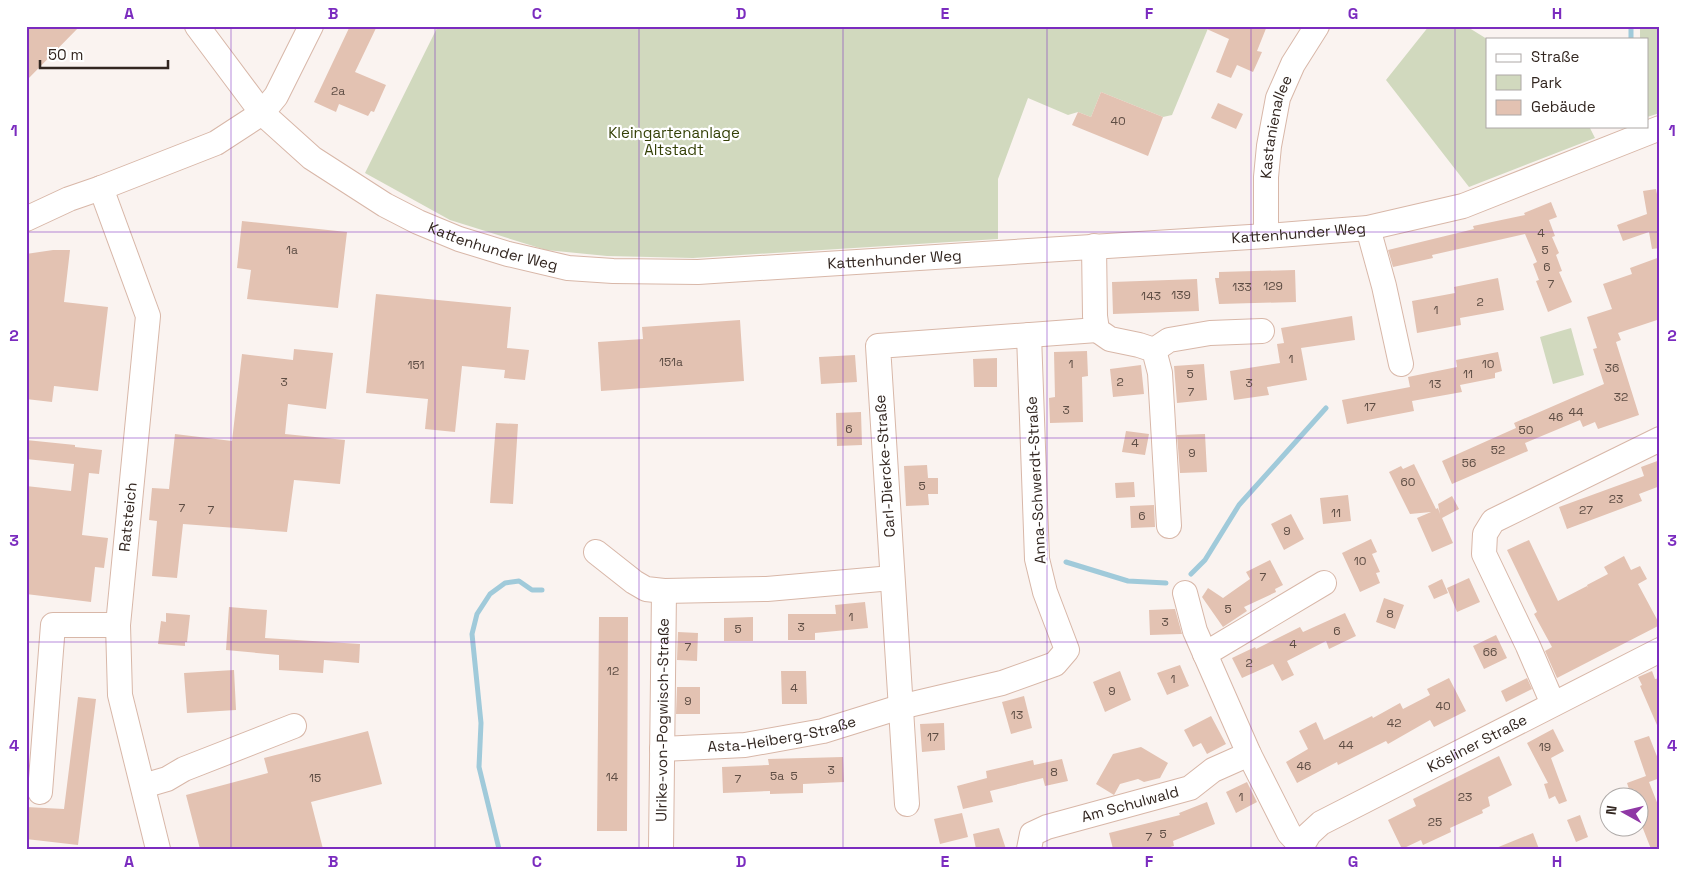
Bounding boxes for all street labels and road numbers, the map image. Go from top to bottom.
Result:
street label: Kastanienallee [1256,72,1296,180]
street label: Kattenhunder Weg [426,217,560,274]
street label: Kattenhunder Weg [1231,218,1366,247]
street label: Kattenhunder Weg [827,245,962,273]
street label: Carl-Diercke-Straße [870,394,899,538]
street label: Anna-Schwerdt-Straße [1022,395,1049,564]
street label: Ratsteich [114,481,141,553]
street label: Ulrike-von-Pogwisch-Straße [651,618,673,822]
street label: Kösliner Straße [1424,710,1530,776]
street label: Asta-Heiberg-Straße [707,711,858,756]
street label: Am Schulwald [1079,781,1181,826]

